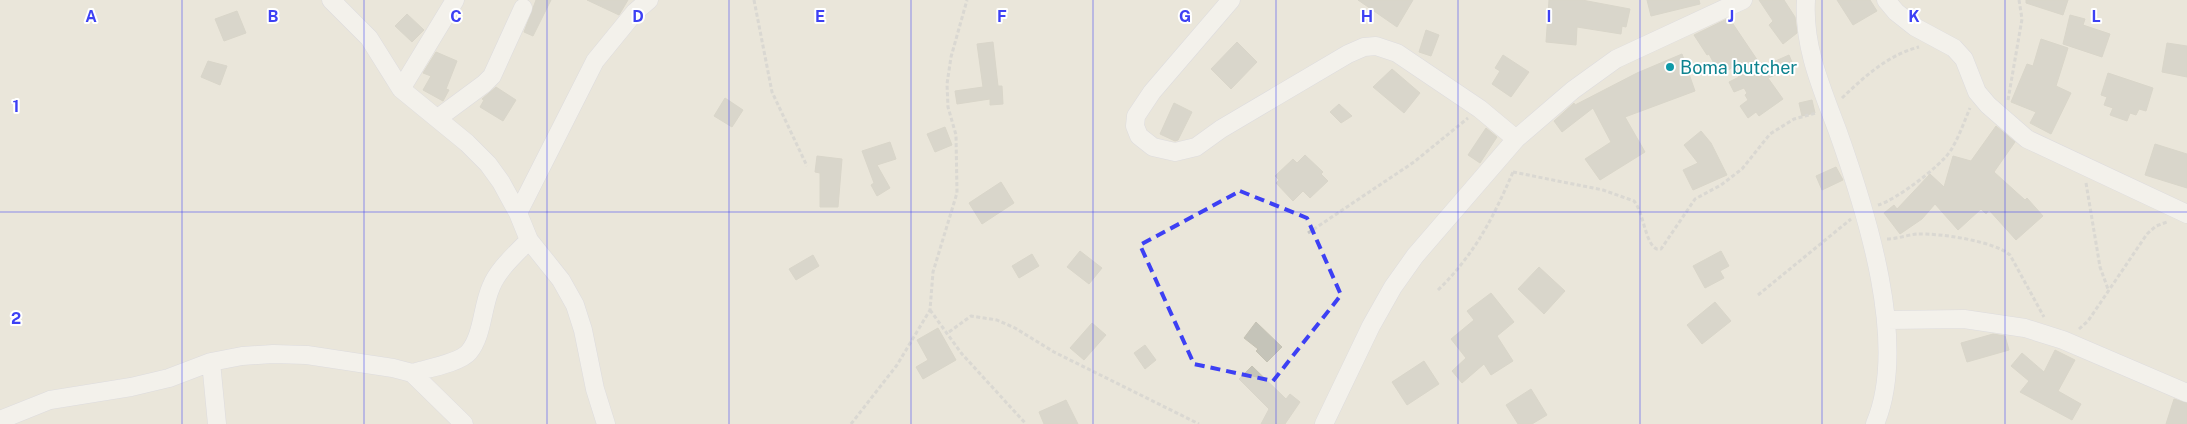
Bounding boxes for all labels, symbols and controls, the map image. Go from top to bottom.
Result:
text: A [85,7,97,26]
text: B [268,7,279,26]
text: C [450,7,462,26]
text: D [632,7,644,26]
text: E [815,7,825,26]
text: F [997,7,1007,26]
text: G [1179,7,1191,26]
text: H [1361,7,1373,26]
text: I [1547,7,1551,26]
text: J [1728,7,1734,26]
text: K [1908,7,1920,26]
text: L [2091,7,2101,26]
place label: Boma butcher [1680,57,1797,78]
marker: Boma butcher [1664,61,1676,73]
text: 1 [13,97,19,116]
text: 2 [11,309,21,328]

